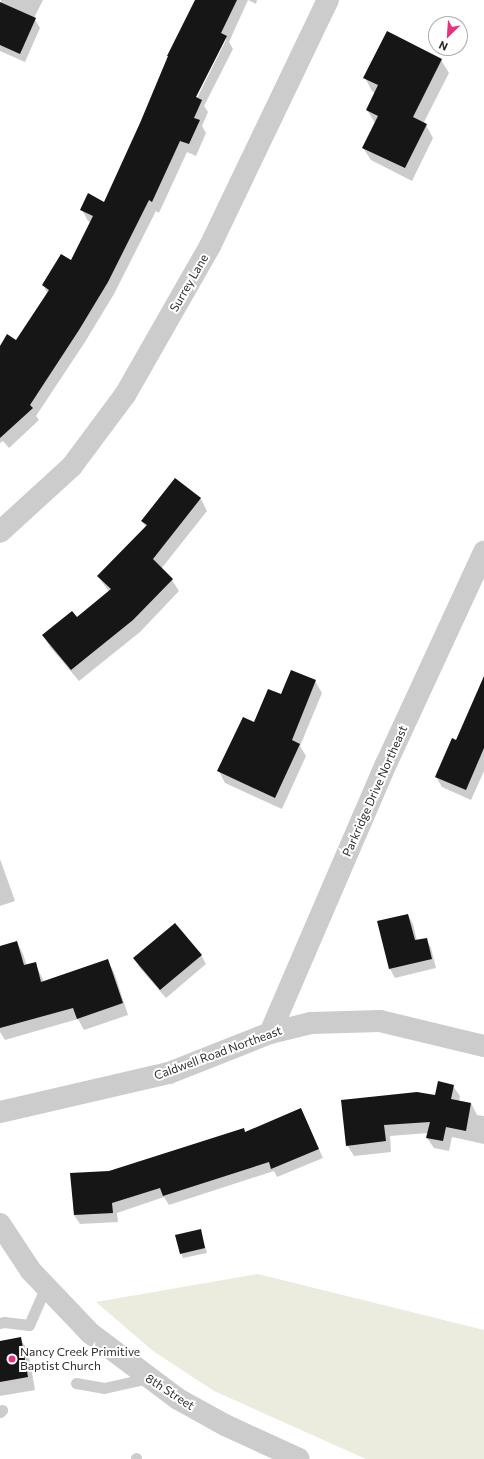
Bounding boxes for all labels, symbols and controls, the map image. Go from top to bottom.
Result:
north arrow [428,16,468,56]
text: N [437,39,450,54]
street label: Surrey Lane [167,252,211,314]
street label: Parkridge Drive Northeast [340,723,410,859]
street label: Caldwell Road Northeast [152,1023,284,1083]
place label: Nancy Creek Primitive Baptist Church [20,1345,140,1373]
marker: Nancy Creek Primitive Baptist Church [7,1354,17,1364]
street label: 8th Street [143,1371,197,1413]

